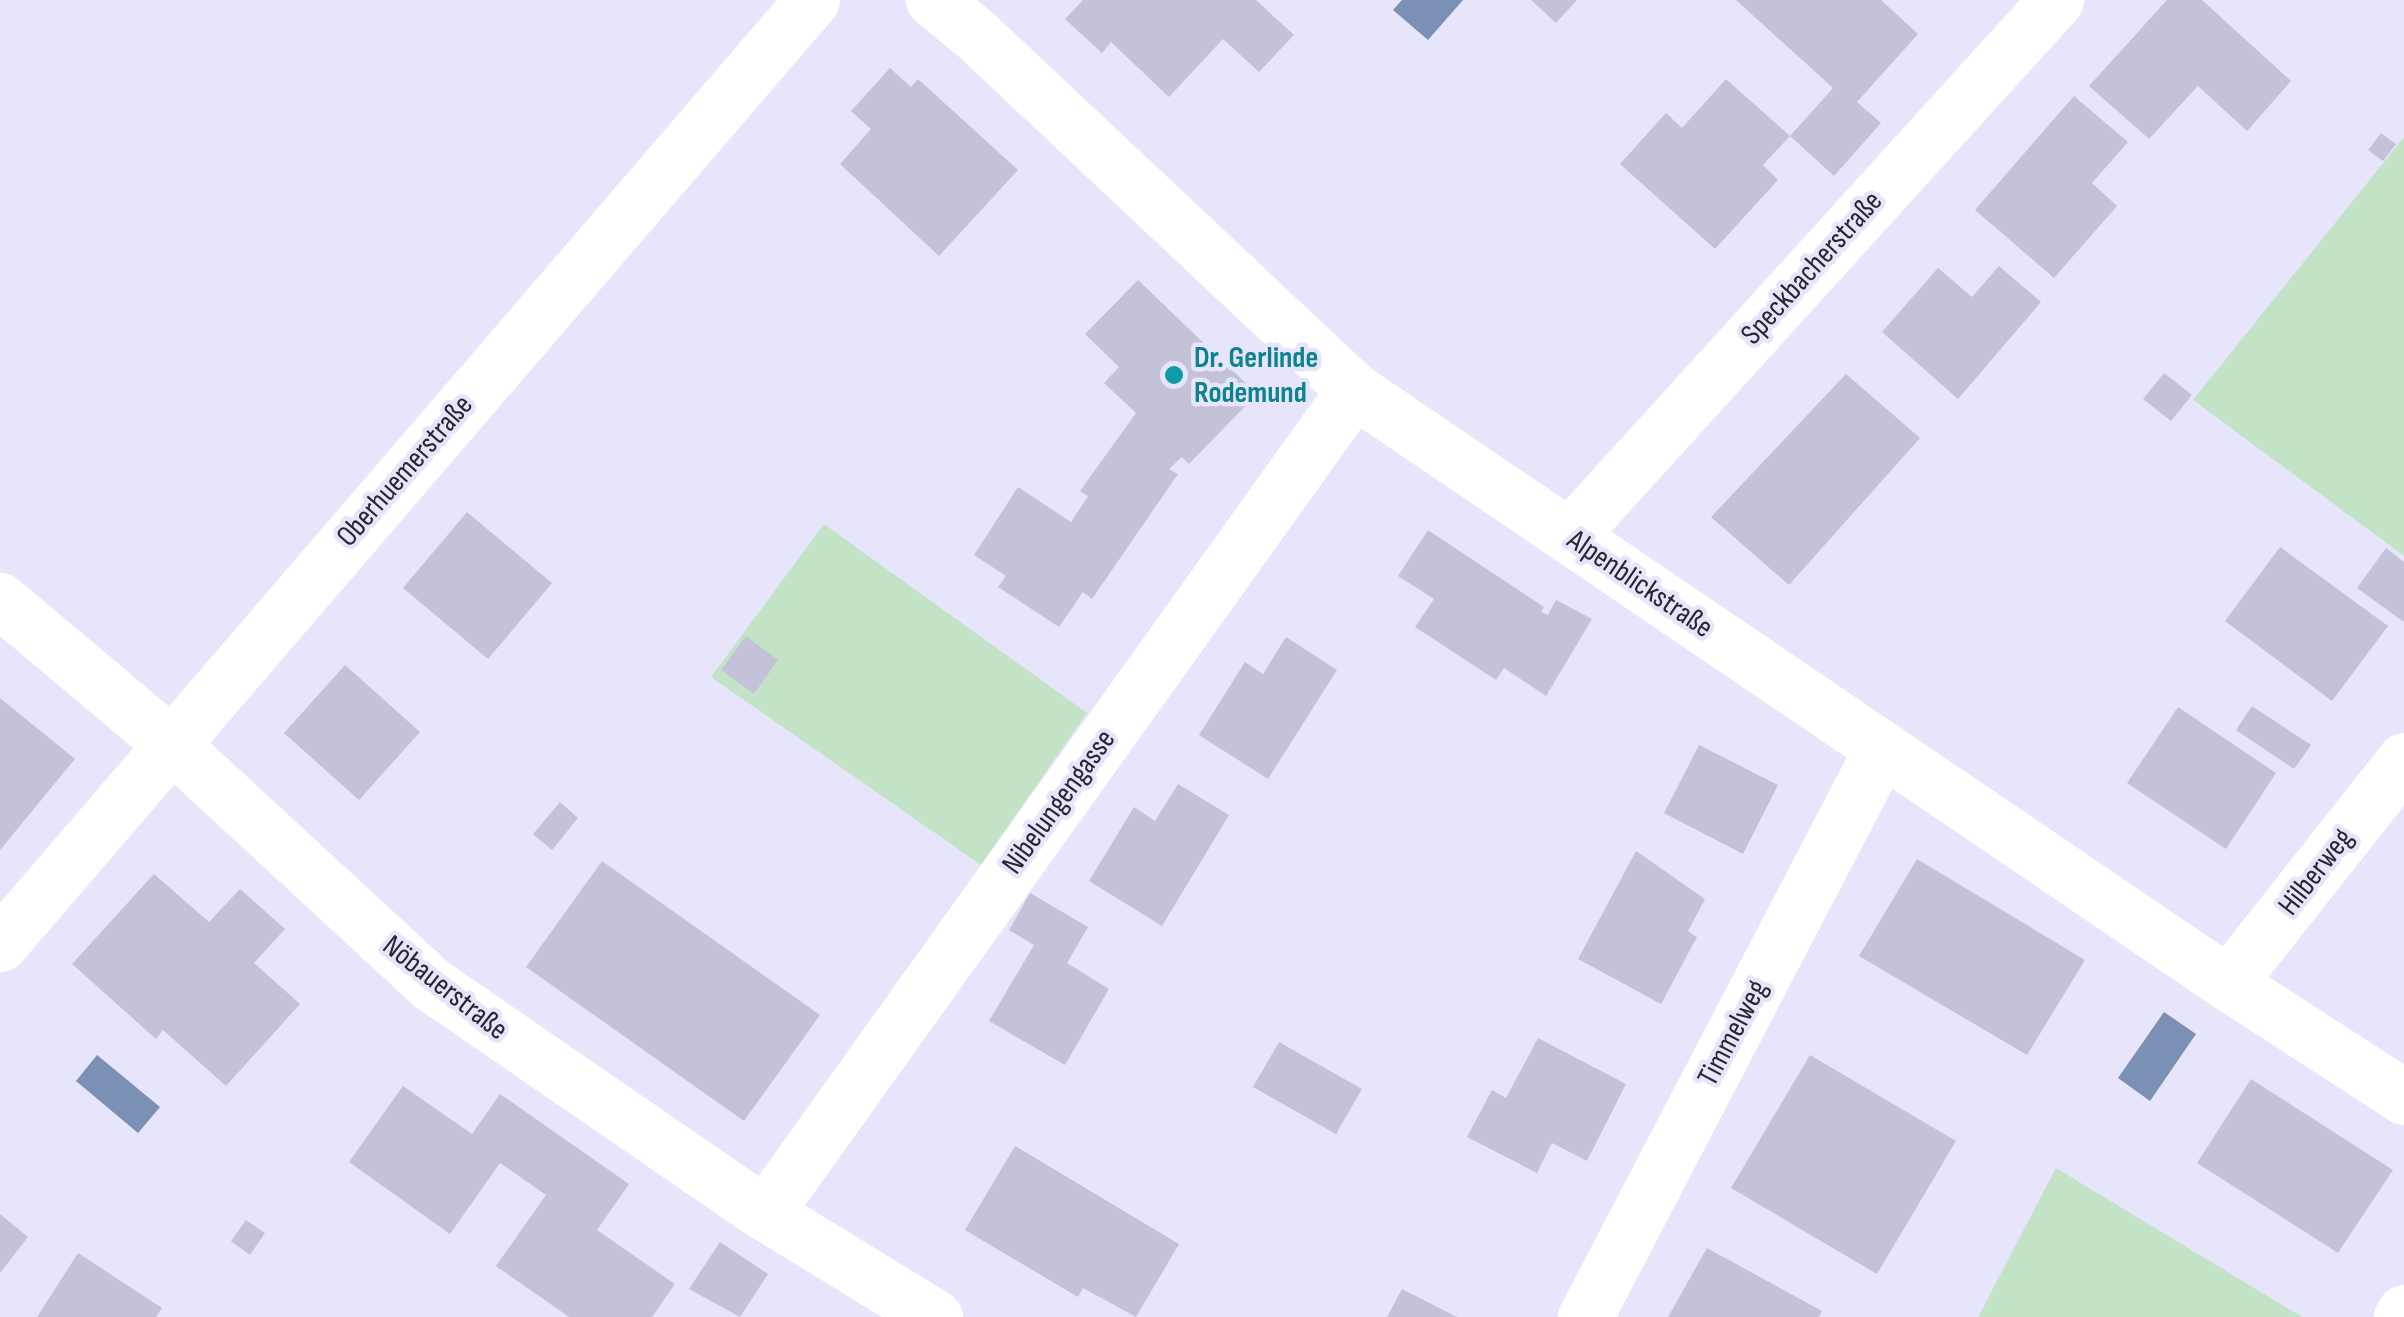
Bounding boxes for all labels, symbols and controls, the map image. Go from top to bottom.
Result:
street label: Speckbacherstraße [1734,184,1890,352]
place label: Dr. Gerlinde Rodemund [1194,340,1318,410]
marker: Dr. Gerlinde Rodemund [1163,364,1185,386]
street label: Oberhuemerstraße [329,388,481,554]
street label: Alpenblickstraße [1560,522,1720,646]
street label: Nibelungengasse [995,723,1123,881]
street label: Hilberweg [2271,821,2361,923]
street label: Nöbauerstraße [375,928,515,1048]
street label: Timmelweg [1690,974,1776,1092]

